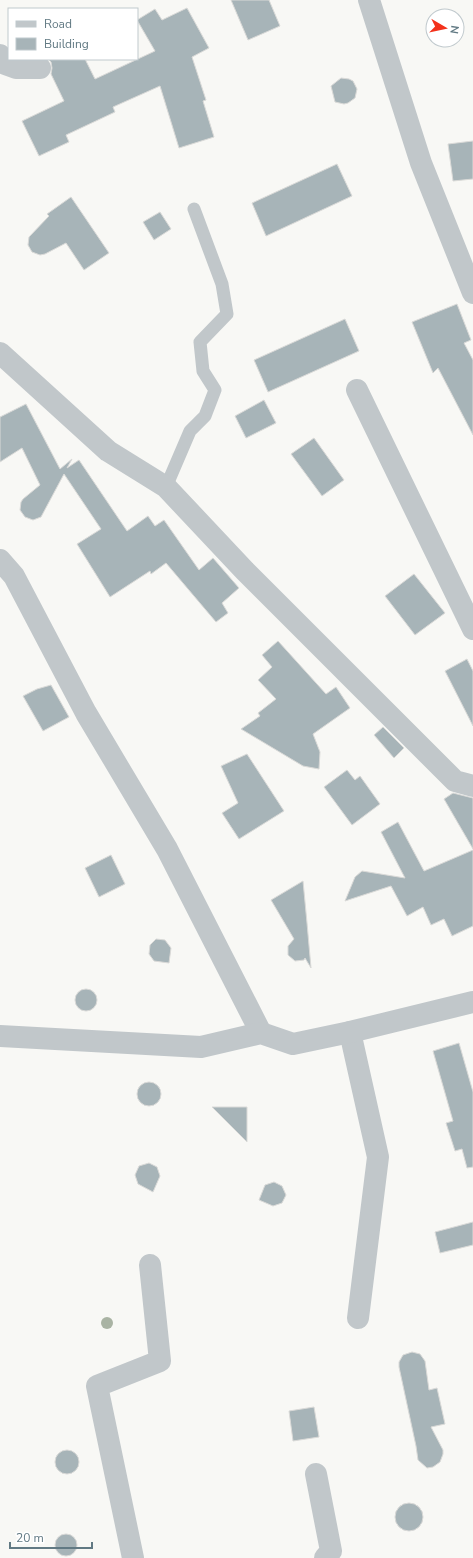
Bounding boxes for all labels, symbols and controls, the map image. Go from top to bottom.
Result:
legend [8,8,138,60]
north arrow [425,8,465,48]
text: Road [44,16,72,32]
text: N [446,24,462,35]
text: Building [44,36,89,52]
scale bar [10,1524,92,1550]
text: 20 m [16,1530,44,1546]

